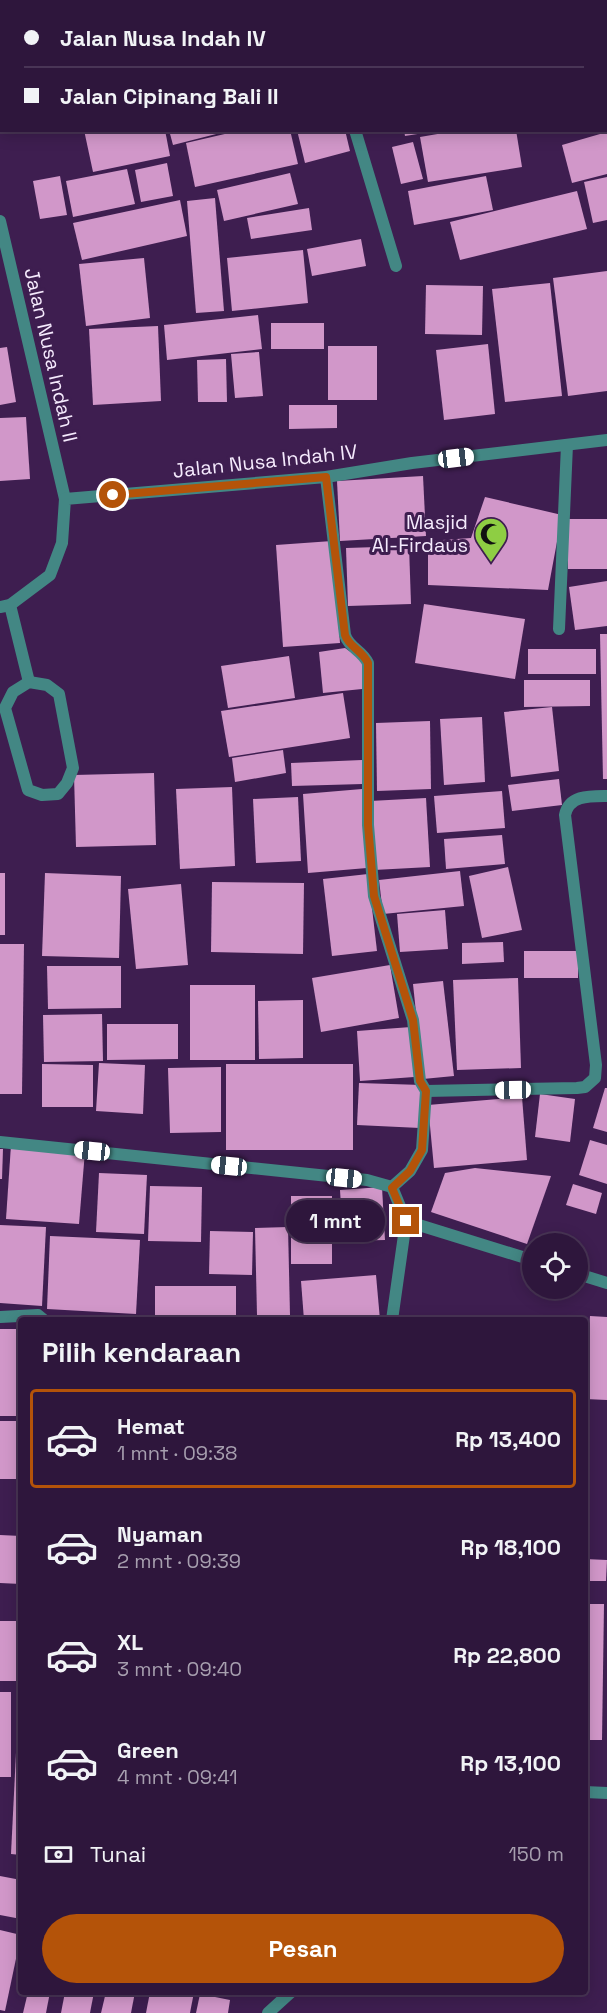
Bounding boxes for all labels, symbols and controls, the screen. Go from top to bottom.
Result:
text: Jalan Nusa Indah IV [60,24,266,52]
text: Jalan Cipinang Bali II [60,82,279,110]
street label: Jalan Nusa Indah II [18,265,84,445]
street label: Jalan Nusa Indah IV [171,438,359,484]
car [437,447,475,469]
route start [99,481,126,508]
place label: Masjid Al-Firdaus [372,509,468,558]
mosque icon: Masjid Al-Firdaus [473,516,509,563]
car [495,1081,531,1099]
car [73,1140,111,1162]
car [210,1155,248,1177]
car [325,1167,363,1189]
callout: 1 mnt [286,1200,385,1242]
route end [392,1207,419,1234]
text: 1 mnt [309,1208,362,1234]
map controls [522,1233,588,1299]
button: locate [522,1233,588,1299]
text: Pilih kendaraan [42,1335,241,1370]
icon: car [45,1412,99,1466]
text: Hemat [117,1412,185,1440]
text: Rp 13,400 [455,1425,561,1453]
text: 1 mnt · 09:38 [117,1440,238,1466]
icon: car [45,1520,99,1574]
text: Nyaman [117,1520,203,1548]
text: Rp 18,100 [461,1533,561,1561]
text: 2 mnt · 09:39 [117,1548,241,1574]
icon: car [45,1628,99,1682]
text: XL [117,1628,143,1656]
text: Rp 22,800 [453,1641,561,1669]
text: 3 mnt · 09:40 [117,1656,242,1682]
icon: car [45,1736,99,1790]
text: Green [117,1736,179,1764]
text: Rp 13,100 [460,1749,561,1777]
text: 4 mnt · 09:41 [117,1764,238,1790]
icon: cash [42,1838,75,1871]
text: Tunai [90,1840,146,1868]
text: 150 m [509,1841,564,1867]
button: Pesan [42,1914,564,1983]

